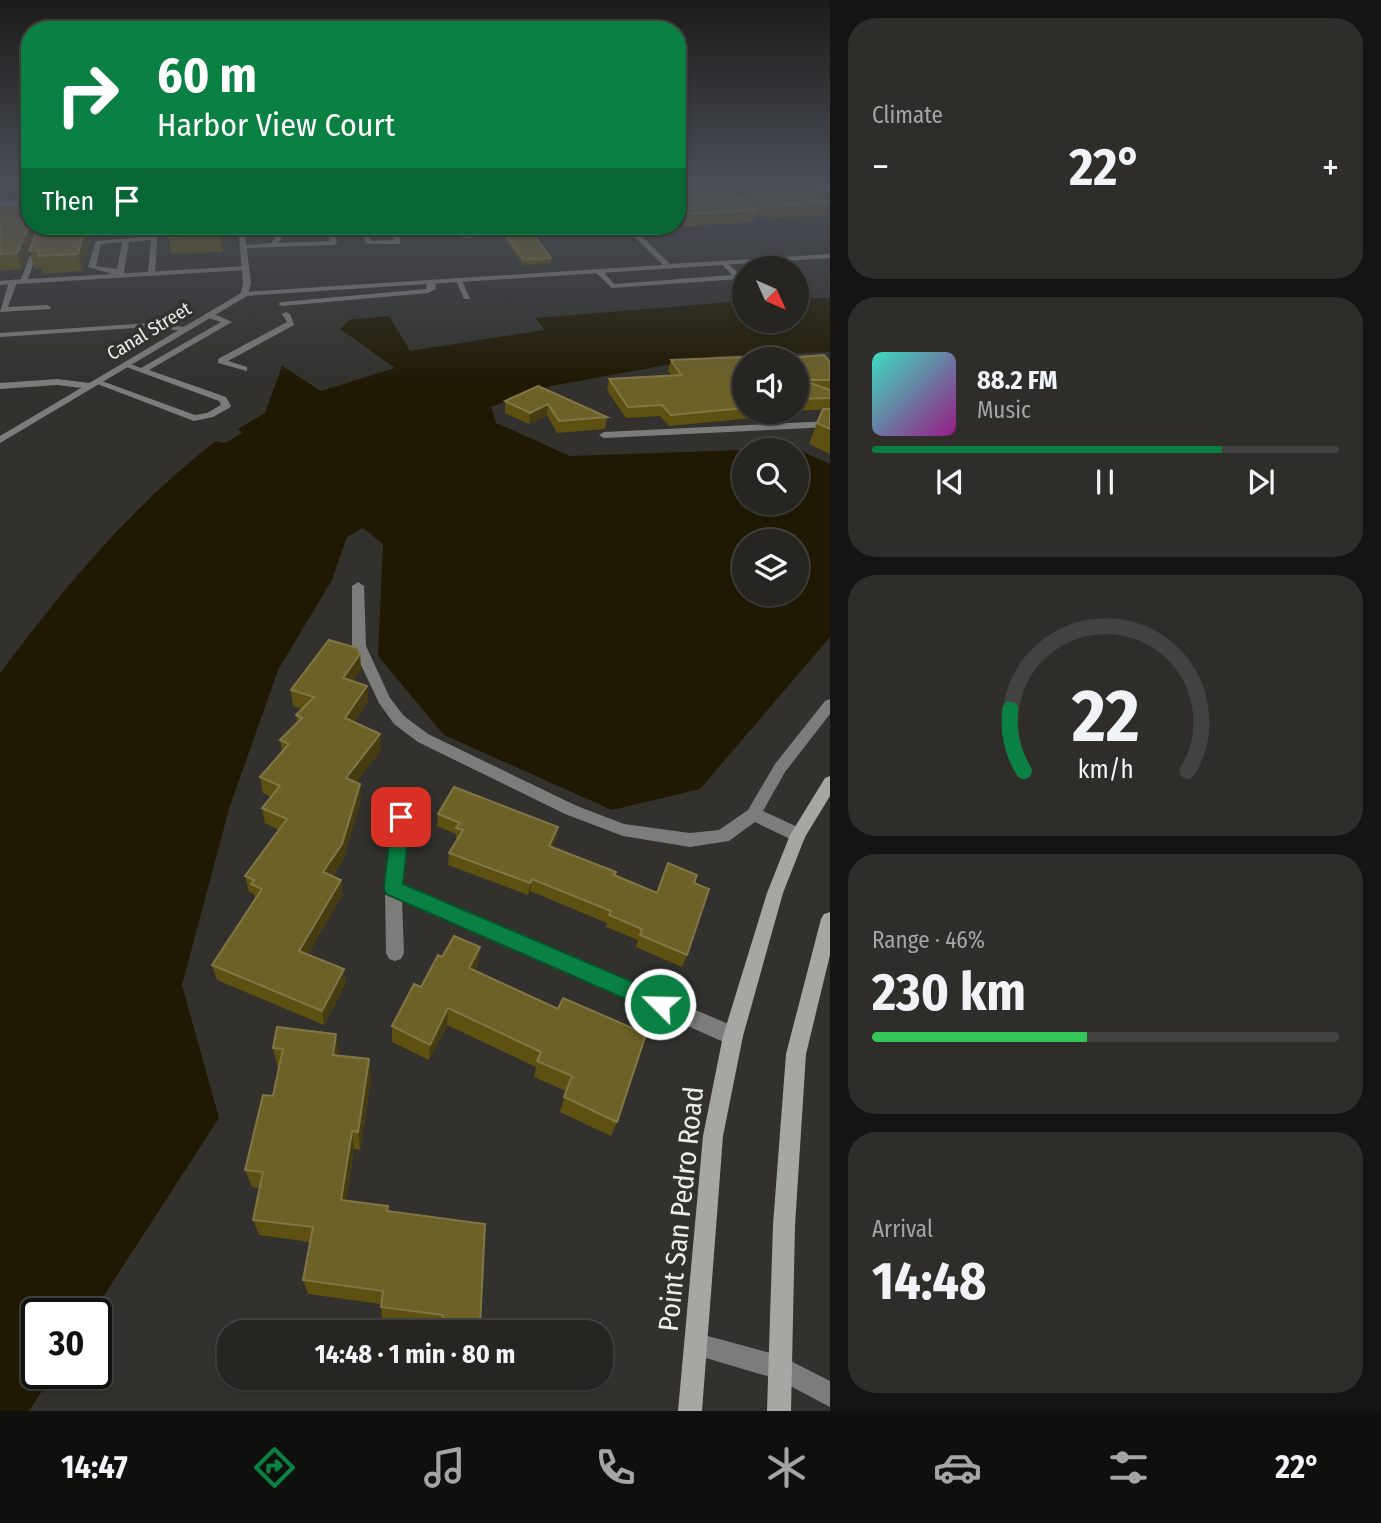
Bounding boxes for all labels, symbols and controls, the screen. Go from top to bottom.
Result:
text: 60 m [157,46,257,105]
icon: right [42,49,133,140]
text: Climate [872,101,943,129]
text: Harbor View Court [157,106,395,144]
text: 22° [1069,136,1142,199]
text: − [872,144,889,190]
text: + [1322,144,1339,190]
icon: arrive [108,182,146,220]
text: Then [42,186,94,217]
north arrow [732,256,808,332]
map controls [732,256,809,606]
street label: Canal Street [103,297,196,365]
button: sound [732,347,809,424]
text: 88.2 FM [977,365,1057,396]
text: Music [977,396,1031,424]
button: search [732,438,809,515]
icon: previous [931,463,969,501]
icon: pause [1086,463,1124,501]
icon: next [1242,463,1280,501]
button: layers [732,529,809,606]
text: 22 [1071,674,1139,761]
text: km/h [1078,755,1133,785]
pin [371,787,431,847]
icon: arrive [382,798,420,836]
text: Range · 46% [872,926,985,954]
text: 230 km [872,961,1026,1024]
position arrow [623,967,697,1041]
street label: Point San Pedro Road [652,1085,710,1333]
text: Arrival [872,1215,933,1243]
text: 14:48 [872,1250,987,1313]
speed limit sign: 30 [21,1298,112,1389]
text: 14:48 · 1 min · 80 m [315,1339,515,1370]
icon: directions [250,1443,299,1492]
icon: music [420,1443,469,1492]
icon: phone [591,1443,640,1492]
icon: climate [762,1443,811,1492]
icon: car [933,1443,982,1492]
icon: filters [1104,1443,1153,1492]
text: 14:47 [61,1448,128,1486]
text: 22° [1275,1448,1320,1486]

